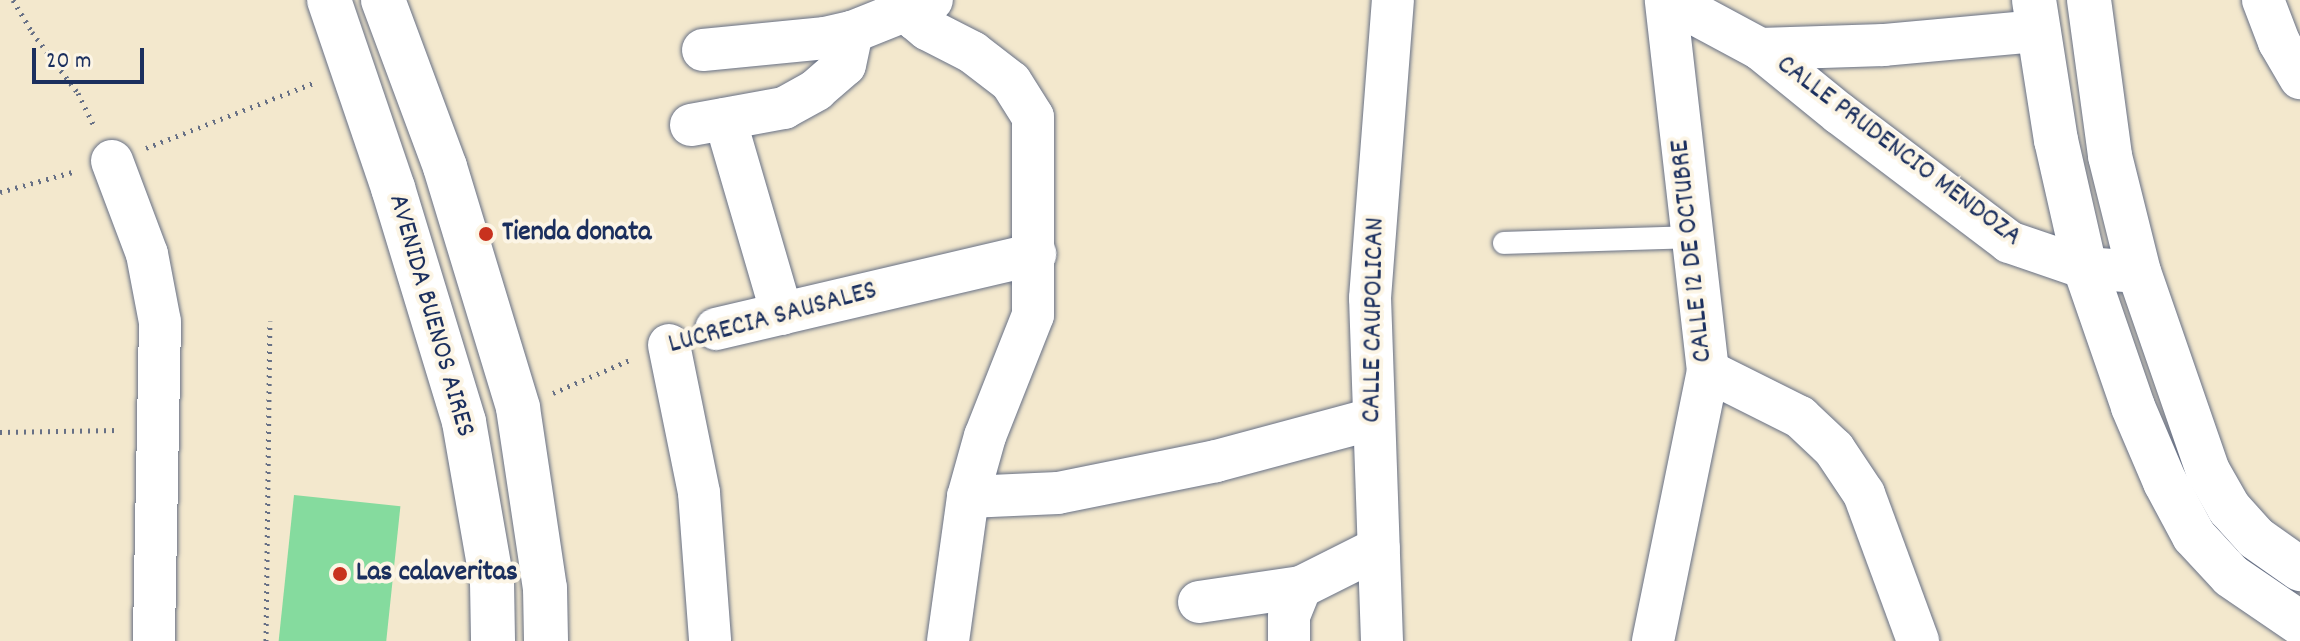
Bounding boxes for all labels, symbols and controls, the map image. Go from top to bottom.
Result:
scale bar [36,32,148,82]
text: 20 m [46,45,92,79]
street label: CALLE PRUDENCIO MENDOZA [1769,49,2027,255]
street label: CALLE 12 DE OCTUBRE [1665,138,1721,364]
street label: AVENIDA BUENOS AIRES [379,191,481,441]
place label: Tienda donata [502,217,651,251]
street label: CALLE CAUPOLICAN [1356,217,1394,423]
marker: Tienda donata [477,225,495,243]
street label: LUCRECIA SAUSALES [665,275,881,363]
place label: Las calaveritas [356,557,518,591]
marker: Las calaveritas [331,565,349,583]

